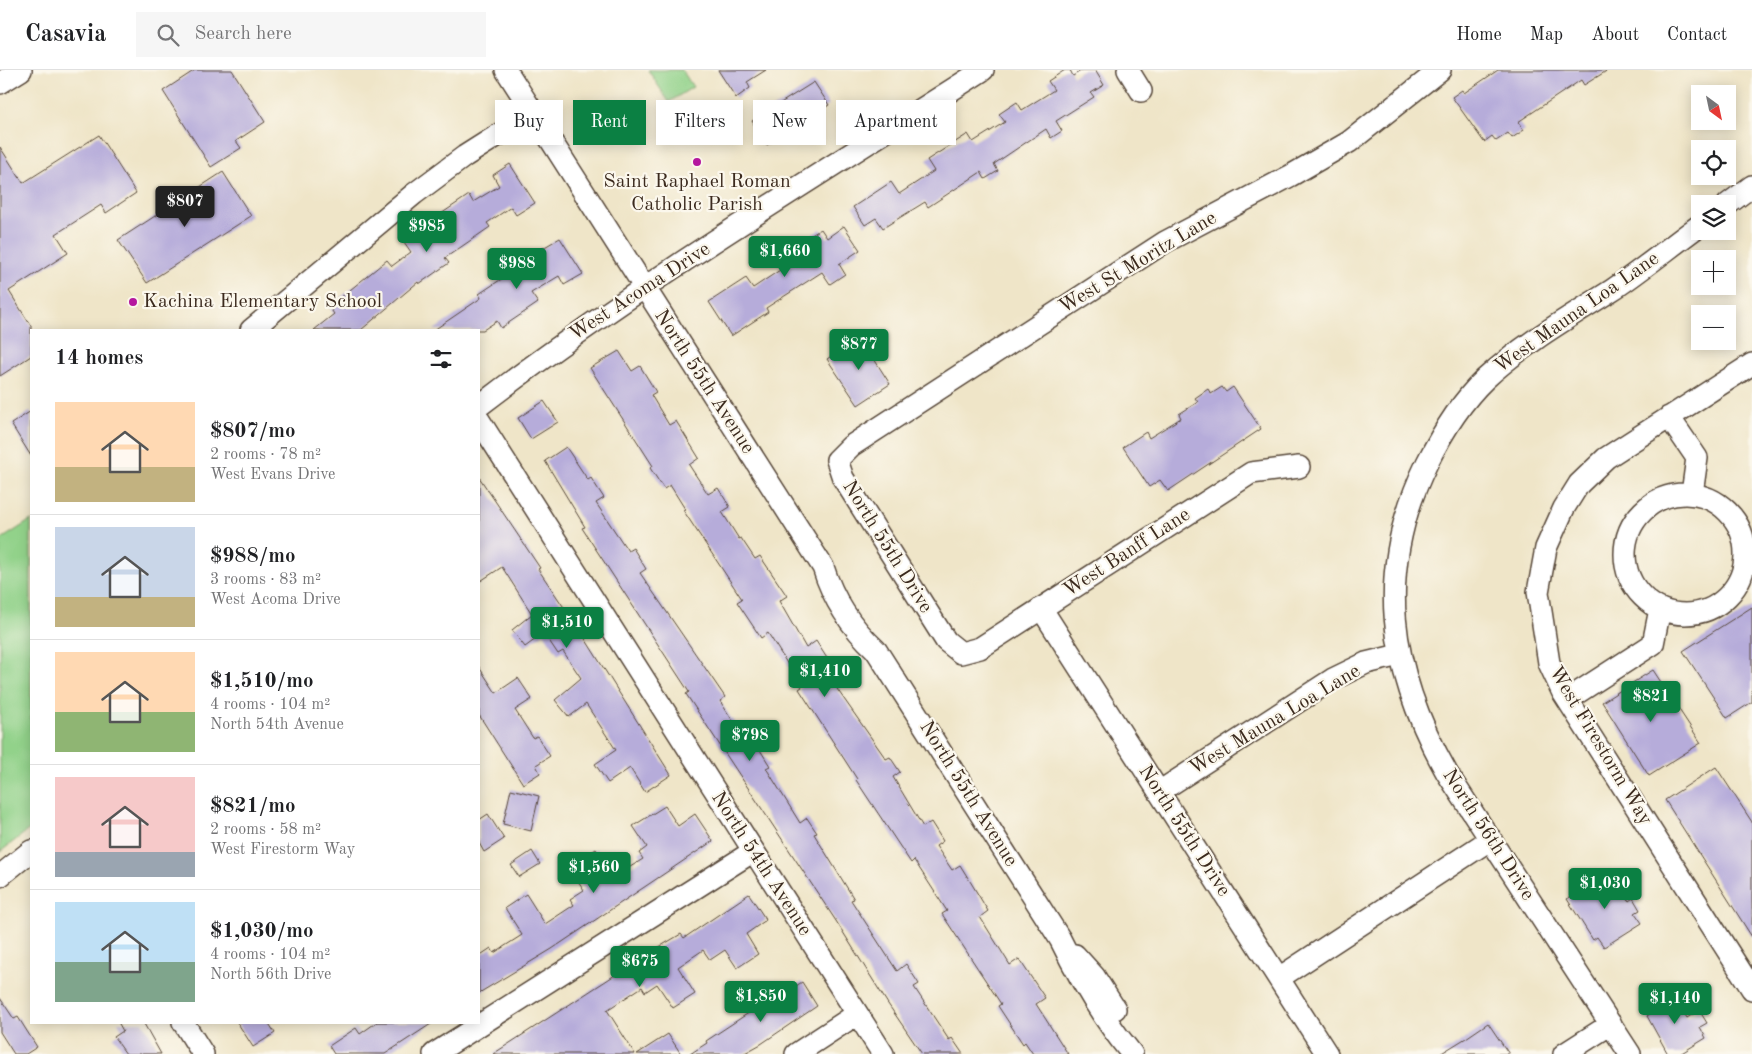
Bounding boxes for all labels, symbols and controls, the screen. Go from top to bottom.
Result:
search box [136,12,486,57]
icon: search [154,21,182,49]
text: Casavia [25,23,106,47]
text: Search here [194,25,292,44]
text: Home [1456,26,1502,44]
text: Map [1530,26,1563,44]
text: About [1591,26,1639,44]
text: Contact [1667,26,1727,44]
north arrow [1691,85,1736,130]
map controls [1691,85,1736,350]
chip: Buy [495,100,563,145]
chip: Rent [573,100,646,145]
chip: Filters [656,100,743,145]
chip: New [753,100,826,145]
chip: Apartment [836,100,956,145]
button: locate [1691,140,1736,185]
marker: Saint Raphael Roman Catholic Parish [691,156,703,168]
place label: Saint Raphael Roman Catholic Parish [603,172,791,215]
pin: $807 [155,186,215,228]
text: $807 [166,194,204,210]
button: layers [1691,195,1736,240]
street label: West St Moritz Lane [1056,208,1220,318]
pin: $985 [397,210,457,253]
text: $985 [408,219,446,235]
pin: $1,660 [744,236,826,278]
street label: West Acoma Drive [566,239,714,345]
text: $1,660 [760,244,810,260]
pin: $988 [487,248,547,290]
street label: West Mauna Loa Lane [1491,249,1663,377]
button: + [1691,250,1736,295]
text: $988 [498,256,536,272]
place label: Kachina Elementary School [143,292,382,312]
marker: Kachina Elementary School [127,296,139,308]
button: − [1691,305,1736,350]
street label: North 55th Avenue [650,306,758,458]
pin: $877 [829,328,889,371]
text: $877 [840,337,878,353]
icon: filters [427,345,455,373]
text: 14 homes [55,348,143,369]
text: $807/mo [210,421,296,442]
icon: home [95,422,155,482]
text: 2 rooms · 78 m² [210,447,321,463]
text: West Evans Drive [210,467,335,483]
street label: North 55th Drive [838,477,936,617]
street label: West Banff Lane [1060,505,1194,601]
text: $988/mo [210,546,296,567]
icon: home [95,547,155,607]
text: 3 rooms · 83 m² [210,572,321,588]
text: West Acoma Drive [210,592,341,608]
pin: $1,510 [526,606,608,649]
text: $1,510 [542,615,592,631]
pin: $1,410 [784,656,866,698]
street label: West Mauna Loa Lane [1186,661,1364,779]
street label: West Firestorm Way [1545,663,1655,829]
text: $1,410 [800,664,850,680]
text: $1,510/mo [210,671,314,692]
icon: home [95,672,155,732]
pin: $821 [1621,680,1681,723]
text: $821 [1632,689,1670,705]
text: 4 rooms · 104 m² [210,697,330,713]
text: North 54th Avenue [210,717,344,733]
street label: North 55th Avenue [915,718,1021,870]
pin: $798 [720,720,780,762]
text: $798 [731,728,769,744]
street label: North 55th Drive [1134,762,1234,900]
street label: North 56th Drive [1438,766,1538,904]
street label: North 54th Avenue [707,788,815,940]
text: $821/mo [210,796,296,817]
icon: home [95,797,155,857]
text: 2 rooms · 58 m² [210,822,321,838]
text: West Firestorm Way [210,842,355,858]
pin: $1,560 [553,852,635,894]
text: $1,560 [569,860,619,876]
pin: $1,030 [1564,868,1646,910]
text: $1,030 [1580,876,1630,892]
text: $1,030/mo [210,921,314,942]
icon: home [95,922,155,982]
pin: $675 [610,946,670,988]
text: 4 rooms · 104 m² [210,947,330,963]
text: $675 [621,954,659,970]
text: North 56th Drive [210,967,331,983]
pin: $1,850 [720,980,802,1023]
pin: $1,140 [1634,982,1716,1025]
text: $1,850 [736,989,786,1005]
text: $1,140 [1650,991,1700,1007]

